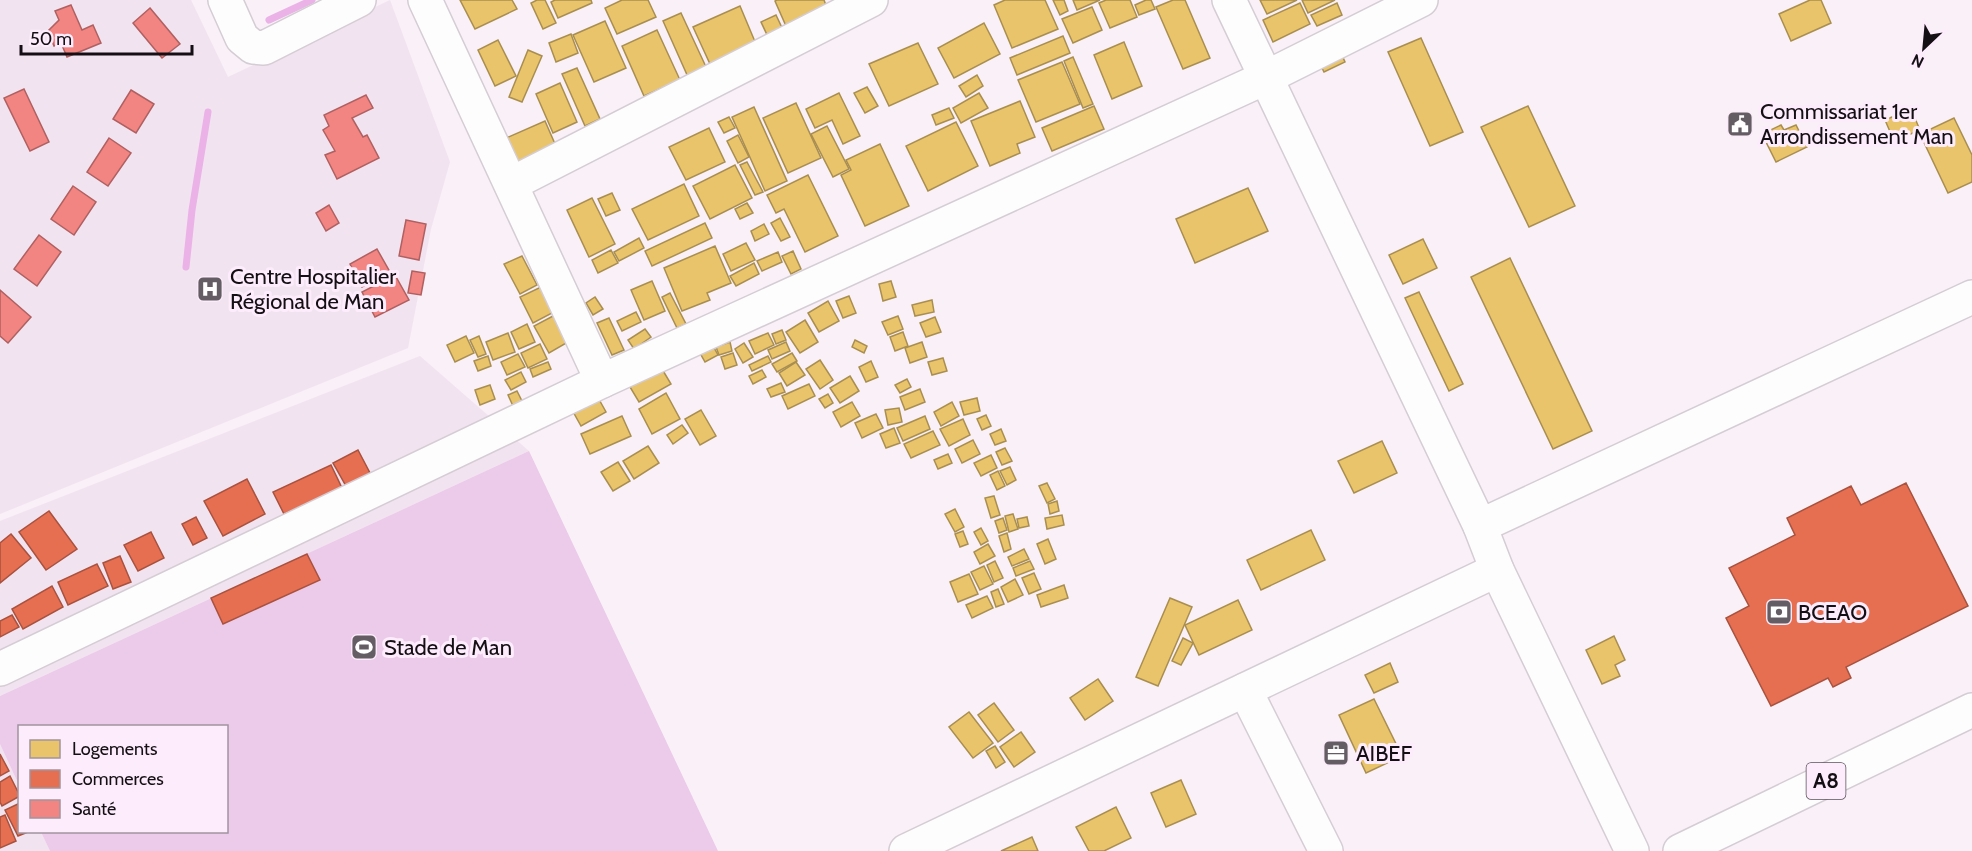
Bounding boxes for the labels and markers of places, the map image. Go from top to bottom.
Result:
place label: Commissariat 1er Arrondissement Man [1760,98,1954,150]
public building icon: Commissariat 1er Arrondissement Man [1725,109,1755,139]
place label: Centre Hospitalier Régional de Man [230,263,396,315]
hospital icon: Centre Hospitalier Régional de Man [195,274,225,304]
bank icon: BCEAO [1764,597,1794,627]
place label: BCEAO [1798,599,1867,626]
sports icon: Stade de Man [349,632,379,662]
place label: Stade de Man [384,634,512,661]
office icon: AIBEF [1321,738,1351,768]
place label: AIBEF [1356,740,1412,767]

